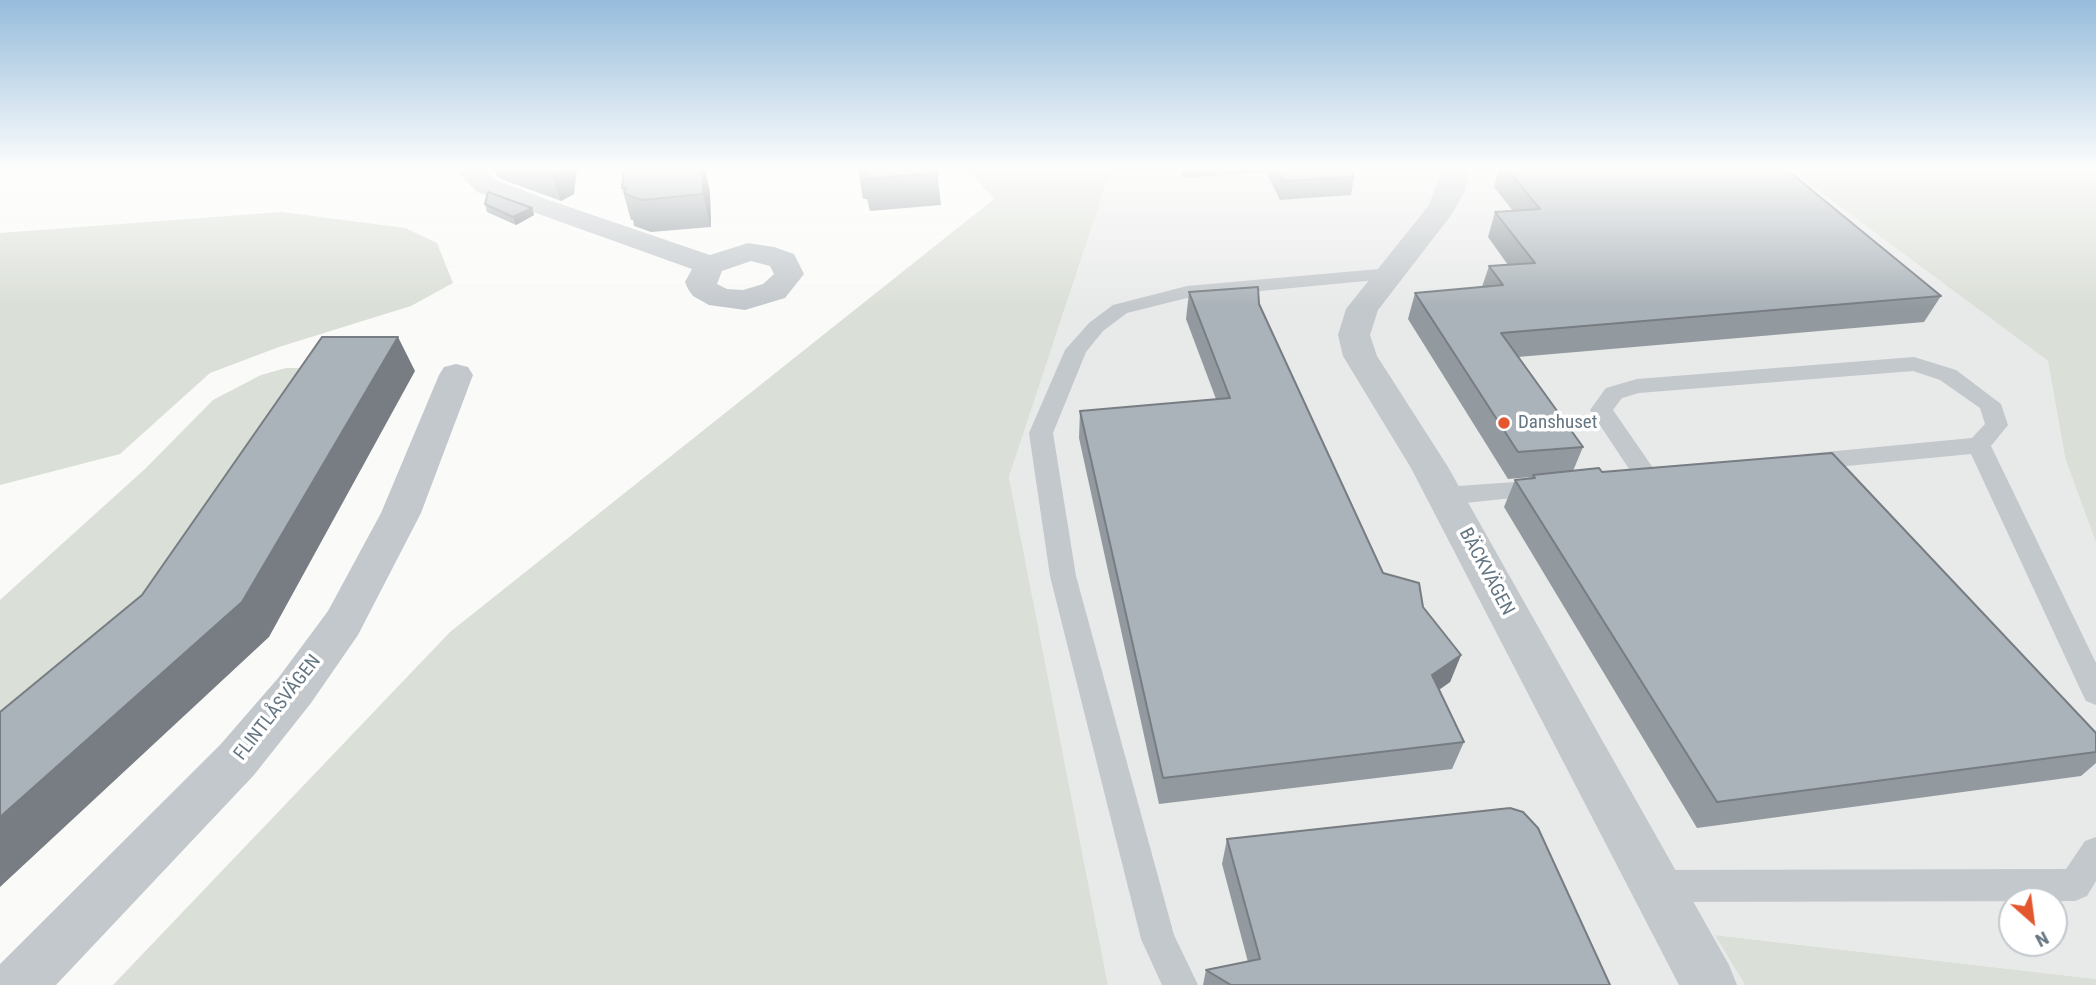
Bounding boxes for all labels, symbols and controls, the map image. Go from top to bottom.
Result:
place label: Danshuset [1518,412,1597,434]
marker: Danshuset [1496,415,1512,431]
street label: BÄCKVÄGEN [1453,524,1519,620]
street label: FLINTLÅSVÄGEN [230,651,326,765]
north arrow [1998,887,2068,957]
text: N [2032,926,2053,952]

